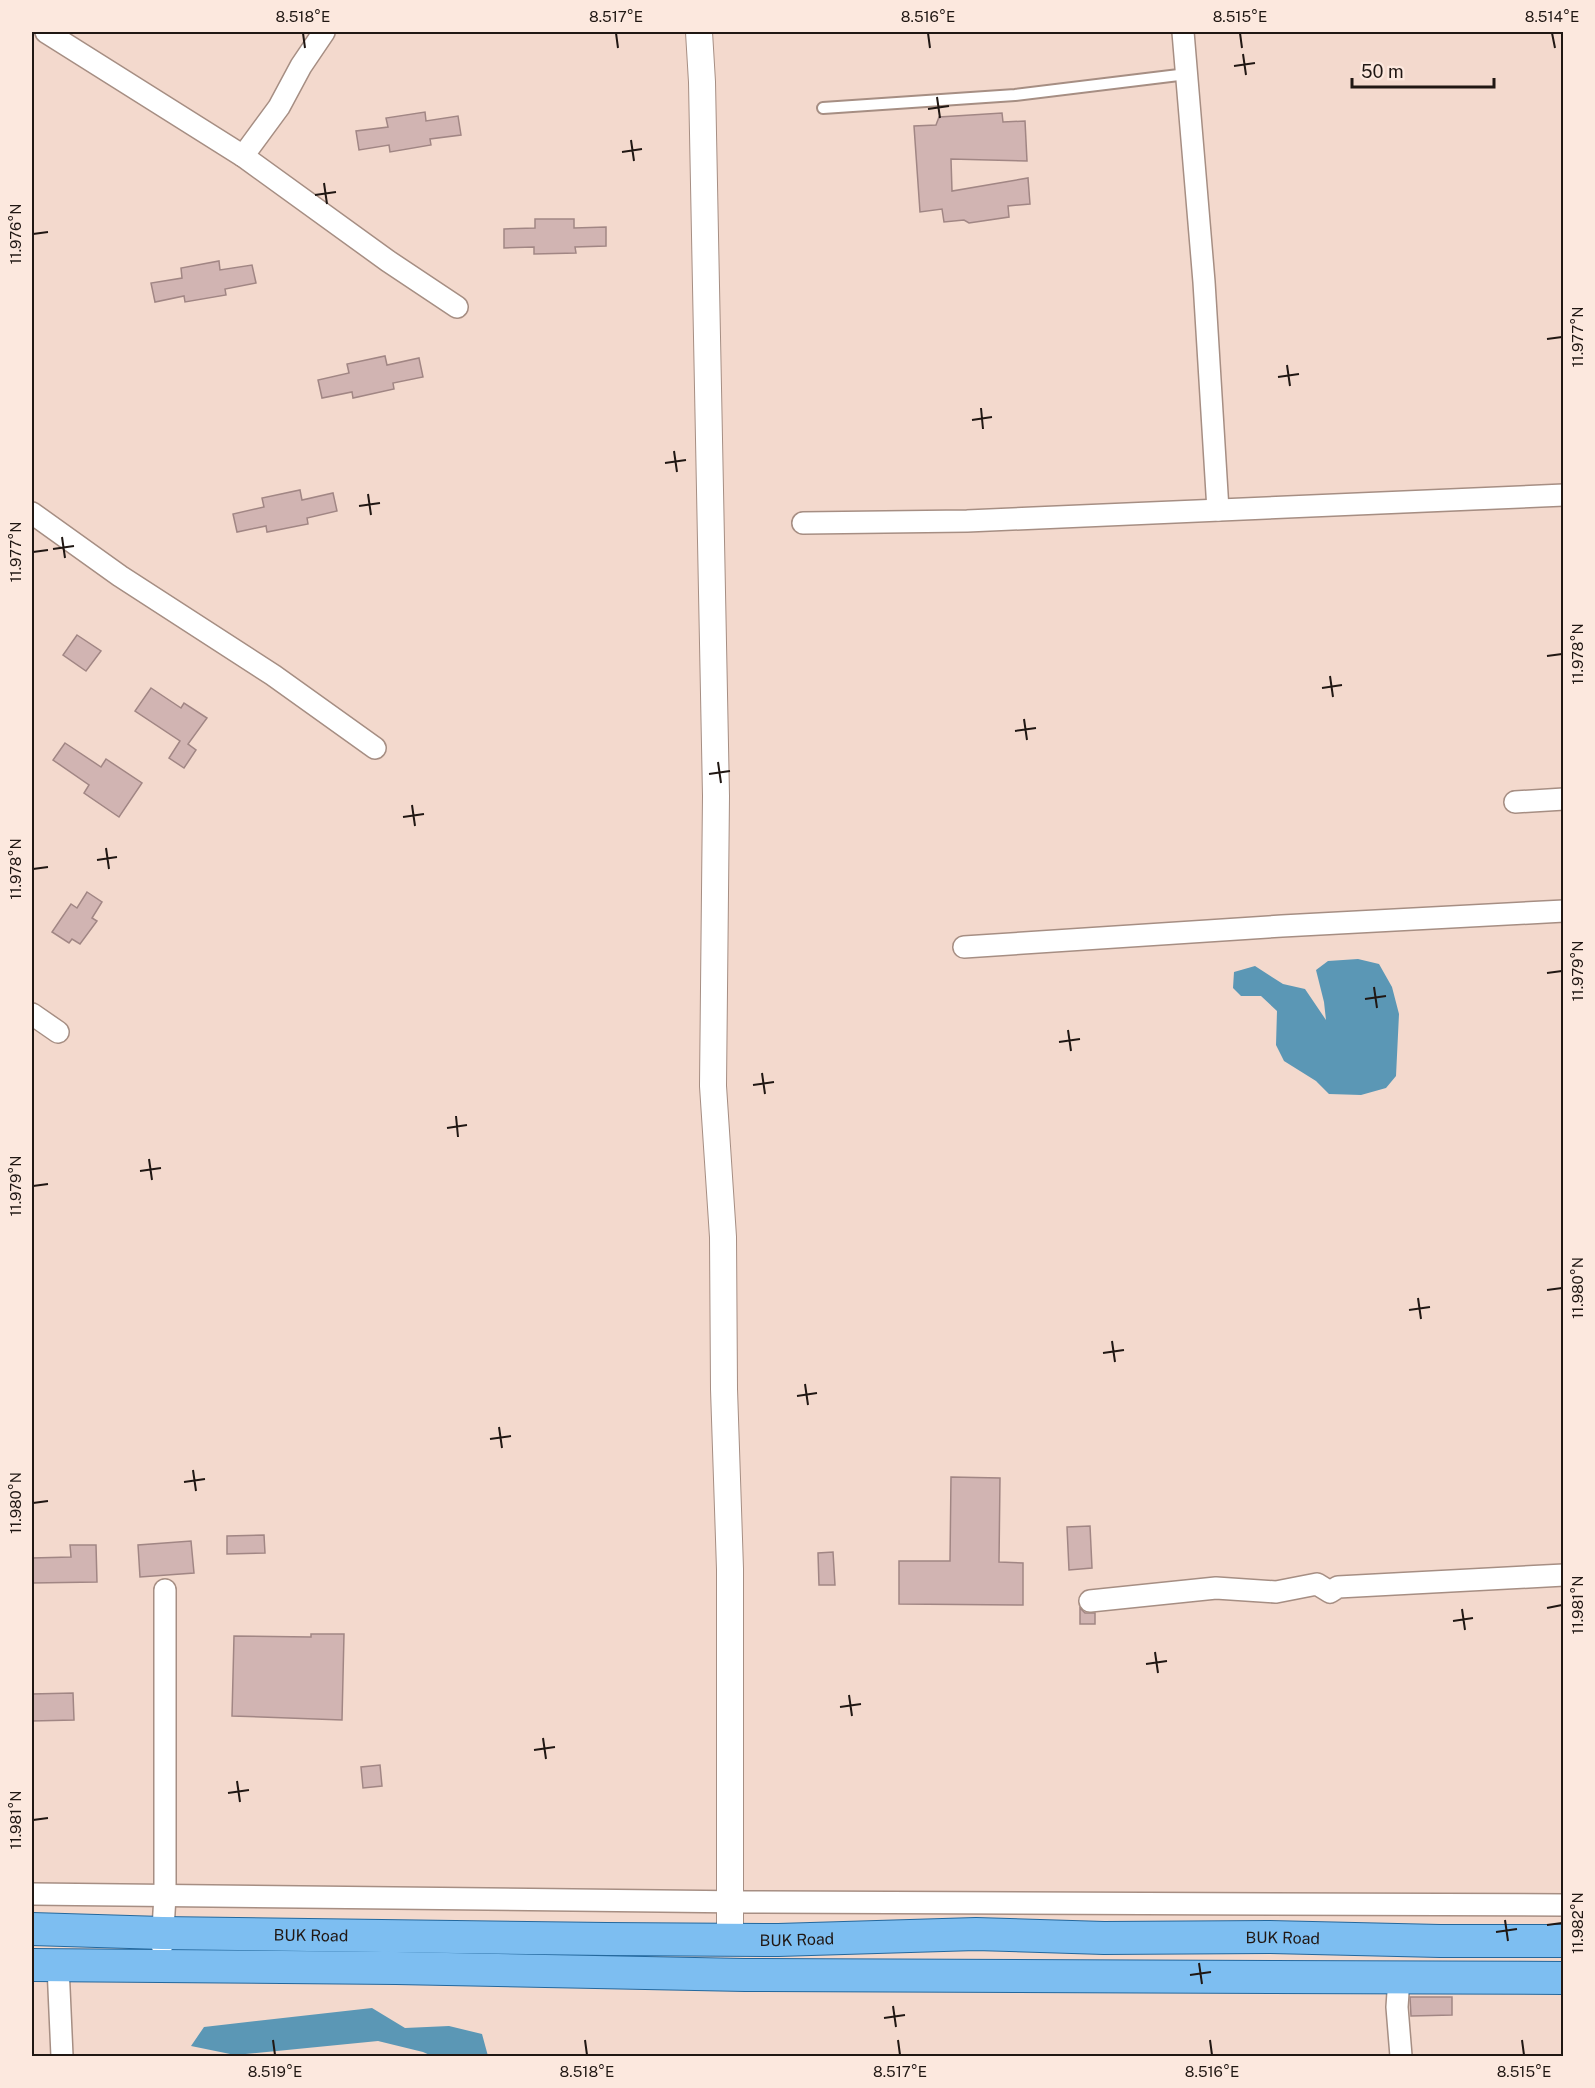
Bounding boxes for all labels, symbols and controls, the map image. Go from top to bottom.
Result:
text: 8.518°E [276,8,330,25]
text: 8.517°E [589,8,643,25]
text: 8.516°E [901,8,955,25]
text: 8.515°E [1213,8,1267,25]
text: 8.514°E [1525,8,1579,25]
scale bar [1352,51,1494,89]
text: 50 m [1361,61,1404,82]
text: 11.976°N [7,204,24,264]
text: 11.977°N [1569,306,1586,368]
text: 11.977°N [7,521,24,583]
text: 11.978°N [1569,623,1586,685]
text: 11.978°N [7,838,24,900]
text: 11.979°N [1569,940,1586,1002]
text: 11.979°N [7,1155,24,1217]
text: 11.980°N [1569,1257,1586,1319]
text: 11.980°N [7,1472,24,1534]
text: 11.981°N [1569,1576,1586,1634]
text: 11.981°N [7,1791,24,1849]
text: 11.982°N [1569,1892,1586,1954]
street label: BUK Road [273,1925,348,1945]
street label: BUK Road [1245,1927,1320,1948]
street label: BUK Road [759,1929,835,1950]
text: 8.519°E [248,2063,302,2080]
text: 8.518°E [560,2063,614,2080]
text: 8.517°E [873,2063,927,2080]
text: 8.516°E [1185,2063,1239,2080]
text: 8.515°E [1497,2063,1551,2080]

